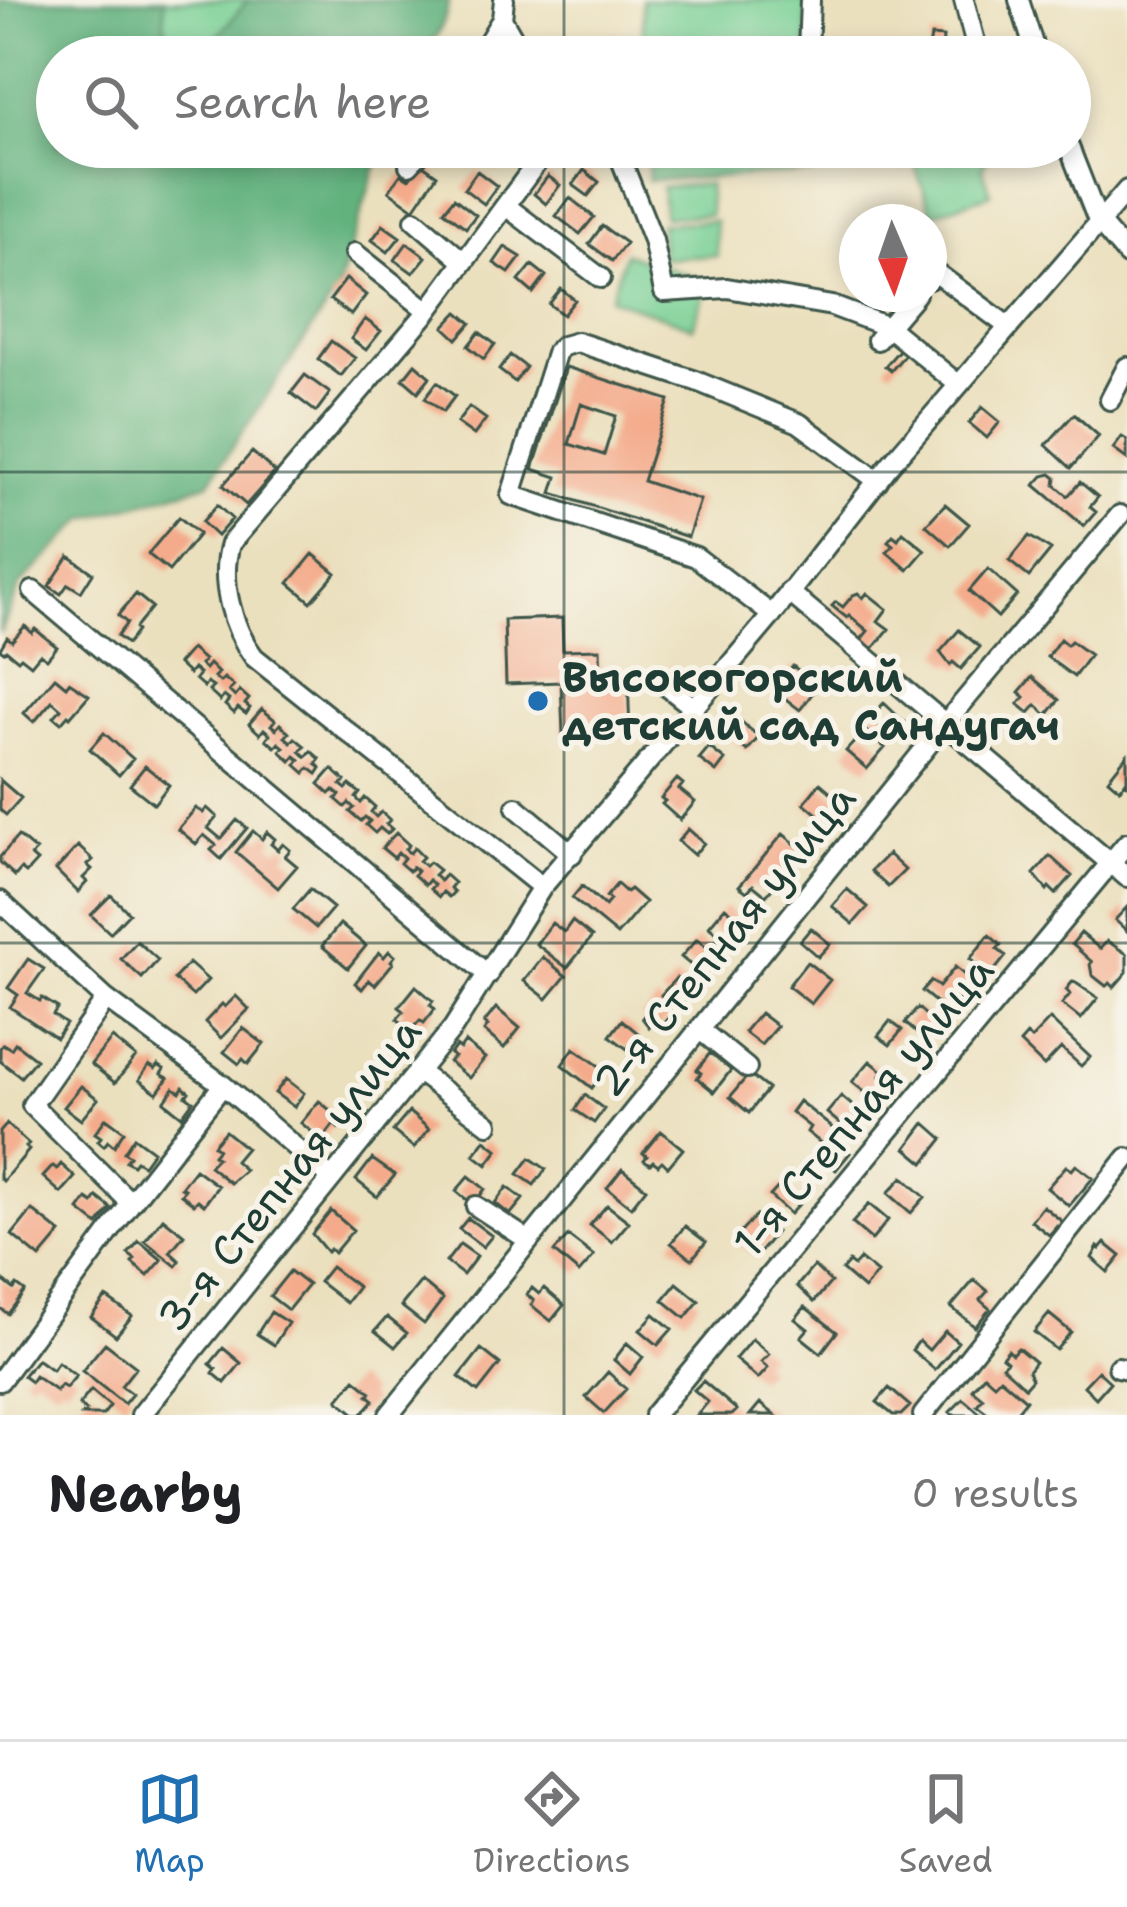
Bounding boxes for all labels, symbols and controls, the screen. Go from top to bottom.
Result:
search box [36,36,1091,168]
icon: search [78,69,144,135]
text: Search here [174,72,431,132]
north arrow [839,204,947,312]
place label: Высокогорский детский сад Сандугач [562,649,1060,753]
marker: Высокогорский детский сад Сандугач [525,688,551,714]
street label: 2-я Степная улица [580,772,868,1108]
street label: 1-я Степная улица [720,944,1006,1268]
street label: 3-я Степная улица [145,1005,433,1343]
text: Nearby [48,1459,243,1527]
text: 0 results [912,1467,1079,1519]
tab: Map [134,1766,205,1883]
tab: Directions [473,1766,631,1883]
tab: Saved [899,1766,993,1883]

